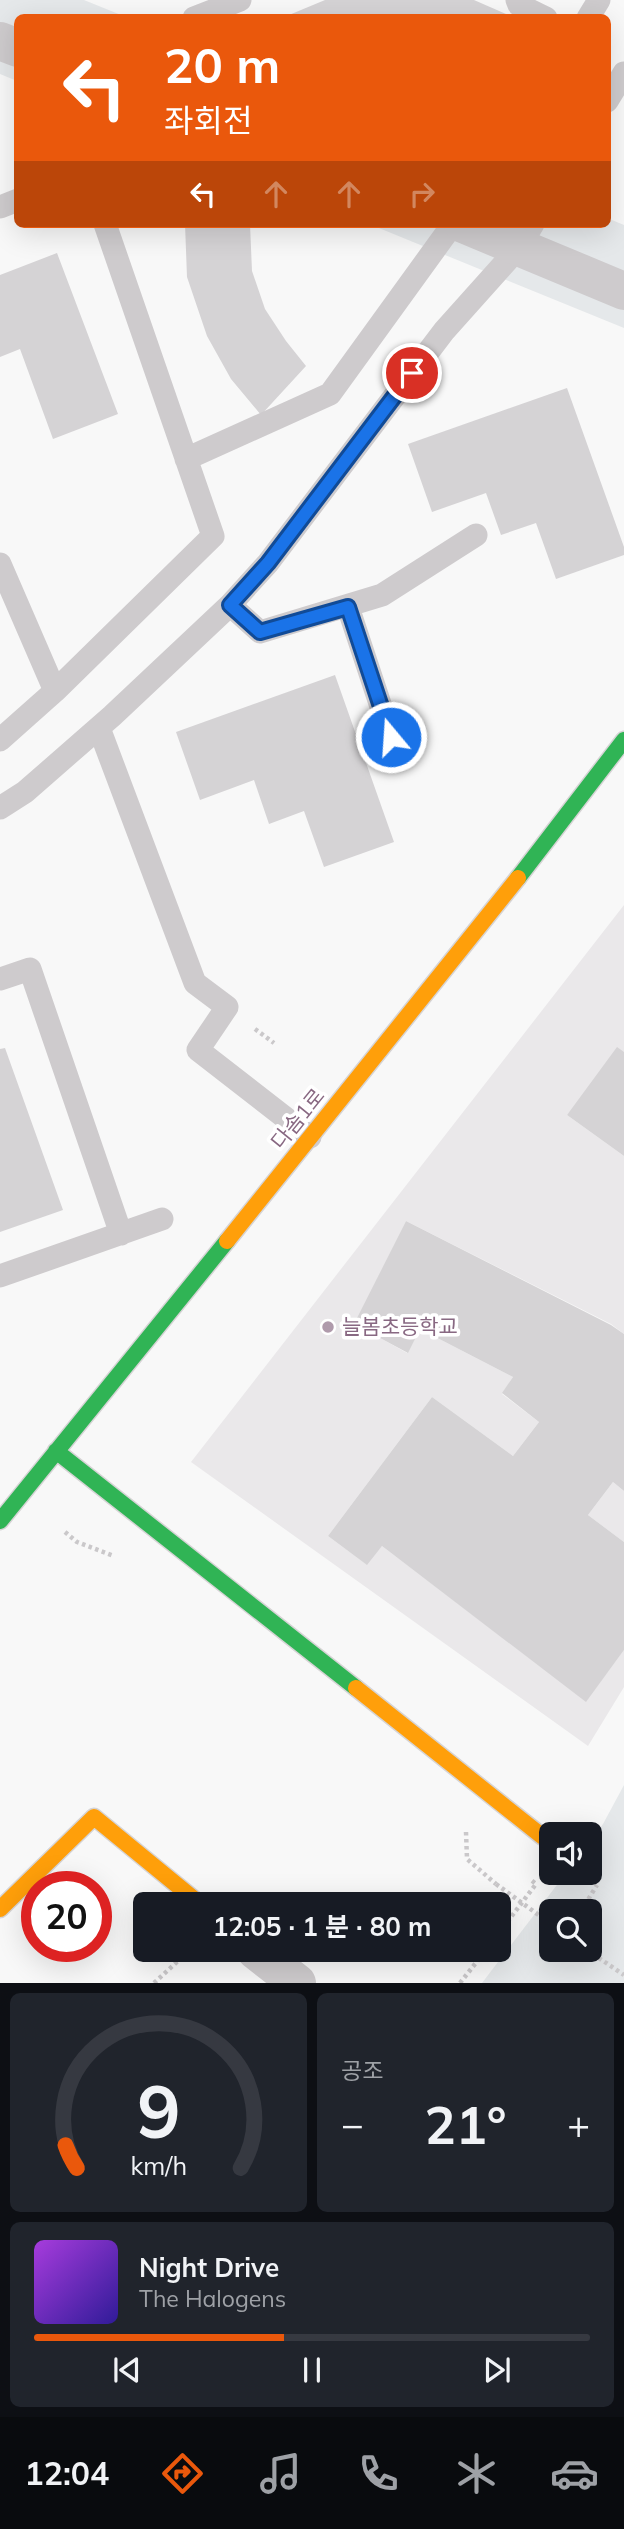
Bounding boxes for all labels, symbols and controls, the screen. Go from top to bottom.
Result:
text: 20 m [164,34,280,95]
icon: left [49,42,140,133]
text: 좌회전 [164,100,252,140]
icon: left [184,175,222,213]
icon: ahead [257,175,295,213]
icon: ahead [330,175,368,213]
icon: right [403,175,441,213]
pin [382,343,442,403]
icon: arrive [393,354,431,392]
position arrow [354,700,428,774]
street label: 다솜1로 [265,1083,330,1154]
place label: 늘봄초등학교 [342,1313,458,1339]
marker: 늘봄초등학교 [320,1319,336,1335]
map controls [539,1822,602,1962]
button: sound [539,1822,602,1885]
speed limit sign: 20 [21,1871,112,1962]
button: search [539,1899,602,1962]
text: 12:05 · 1 분 · 80 m [213,1910,431,1943]
text: 공조 [341,2056,383,2085]
text: 9 [137,2066,180,2157]
text: 21° [424,2092,507,2157]
text: − [341,2100,364,2148]
text: + [567,2100,590,2148]
text: km/h [130,2150,187,2181]
text: Night Drive [139,2251,279,2284]
text: The Halogens [139,2284,286,2313]
icon: previous [108,2351,146,2389]
icon: pause [293,2351,331,2389]
icon: next [478,2351,516,2389]
icon: directions [158,2449,207,2498]
icon: music [256,2449,305,2498]
icon: phone [354,2449,403,2498]
icon: climate [452,2449,501,2498]
icon: car [550,2449,599,2498]
text: 12:04 [25,2453,109,2493]

